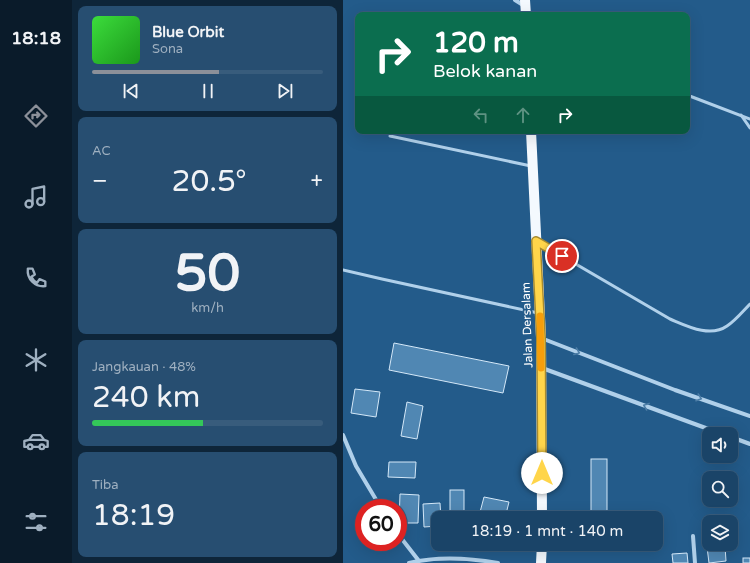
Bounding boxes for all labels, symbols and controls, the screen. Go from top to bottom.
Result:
text: Blue Orbit [152,23,224,41]
text: 120 m [433,26,519,60]
text: 18:18 [11,27,61,49]
icon: right [367,28,419,80]
text: Sona [152,41,183,57]
text: Belok kanan [433,60,537,82]
icon: previous [120,80,142,102]
icon: pause [197,80,219,102]
icon: next [274,80,296,102]
icon: directions [22,102,50,130]
icon: left [470,104,492,126]
icon: ahead [512,104,534,126]
icon: right [554,104,576,126]
text: AC [92,143,111,159]
text: 20.5° [172,163,247,200]
text: − [92,168,108,194]
text: + [311,168,323,194]
icon: music [22,183,50,211]
pin [545,239,579,273]
text: 50 [175,242,240,305]
icon: arrive [551,245,573,267]
icon: phone [22,264,50,292]
street label: Jalan Dersalam [519,282,535,368]
text: km/h [191,300,224,316]
icon: climate [22,346,50,374]
one-way arrow [574,347,581,355]
text: Jangkauan · 48% [92,359,196,375]
text: 240 km [92,379,200,416]
one-way arrow [695,394,702,402]
one-way arrow [643,402,650,411]
icon: car [22,427,50,455]
map controls [702,427,738,551]
button: sound [702,427,738,463]
position arrow [521,452,563,494]
button: search [702,471,738,507]
text: Tiba [92,477,119,493]
text: 18:19 [92,497,175,534]
speed limit sign: 60 [355,499,407,551]
icon: filters [22,508,50,536]
button: layers [702,515,738,551]
text: 18:19 · 1 mnt · 140 m [471,522,623,540]

